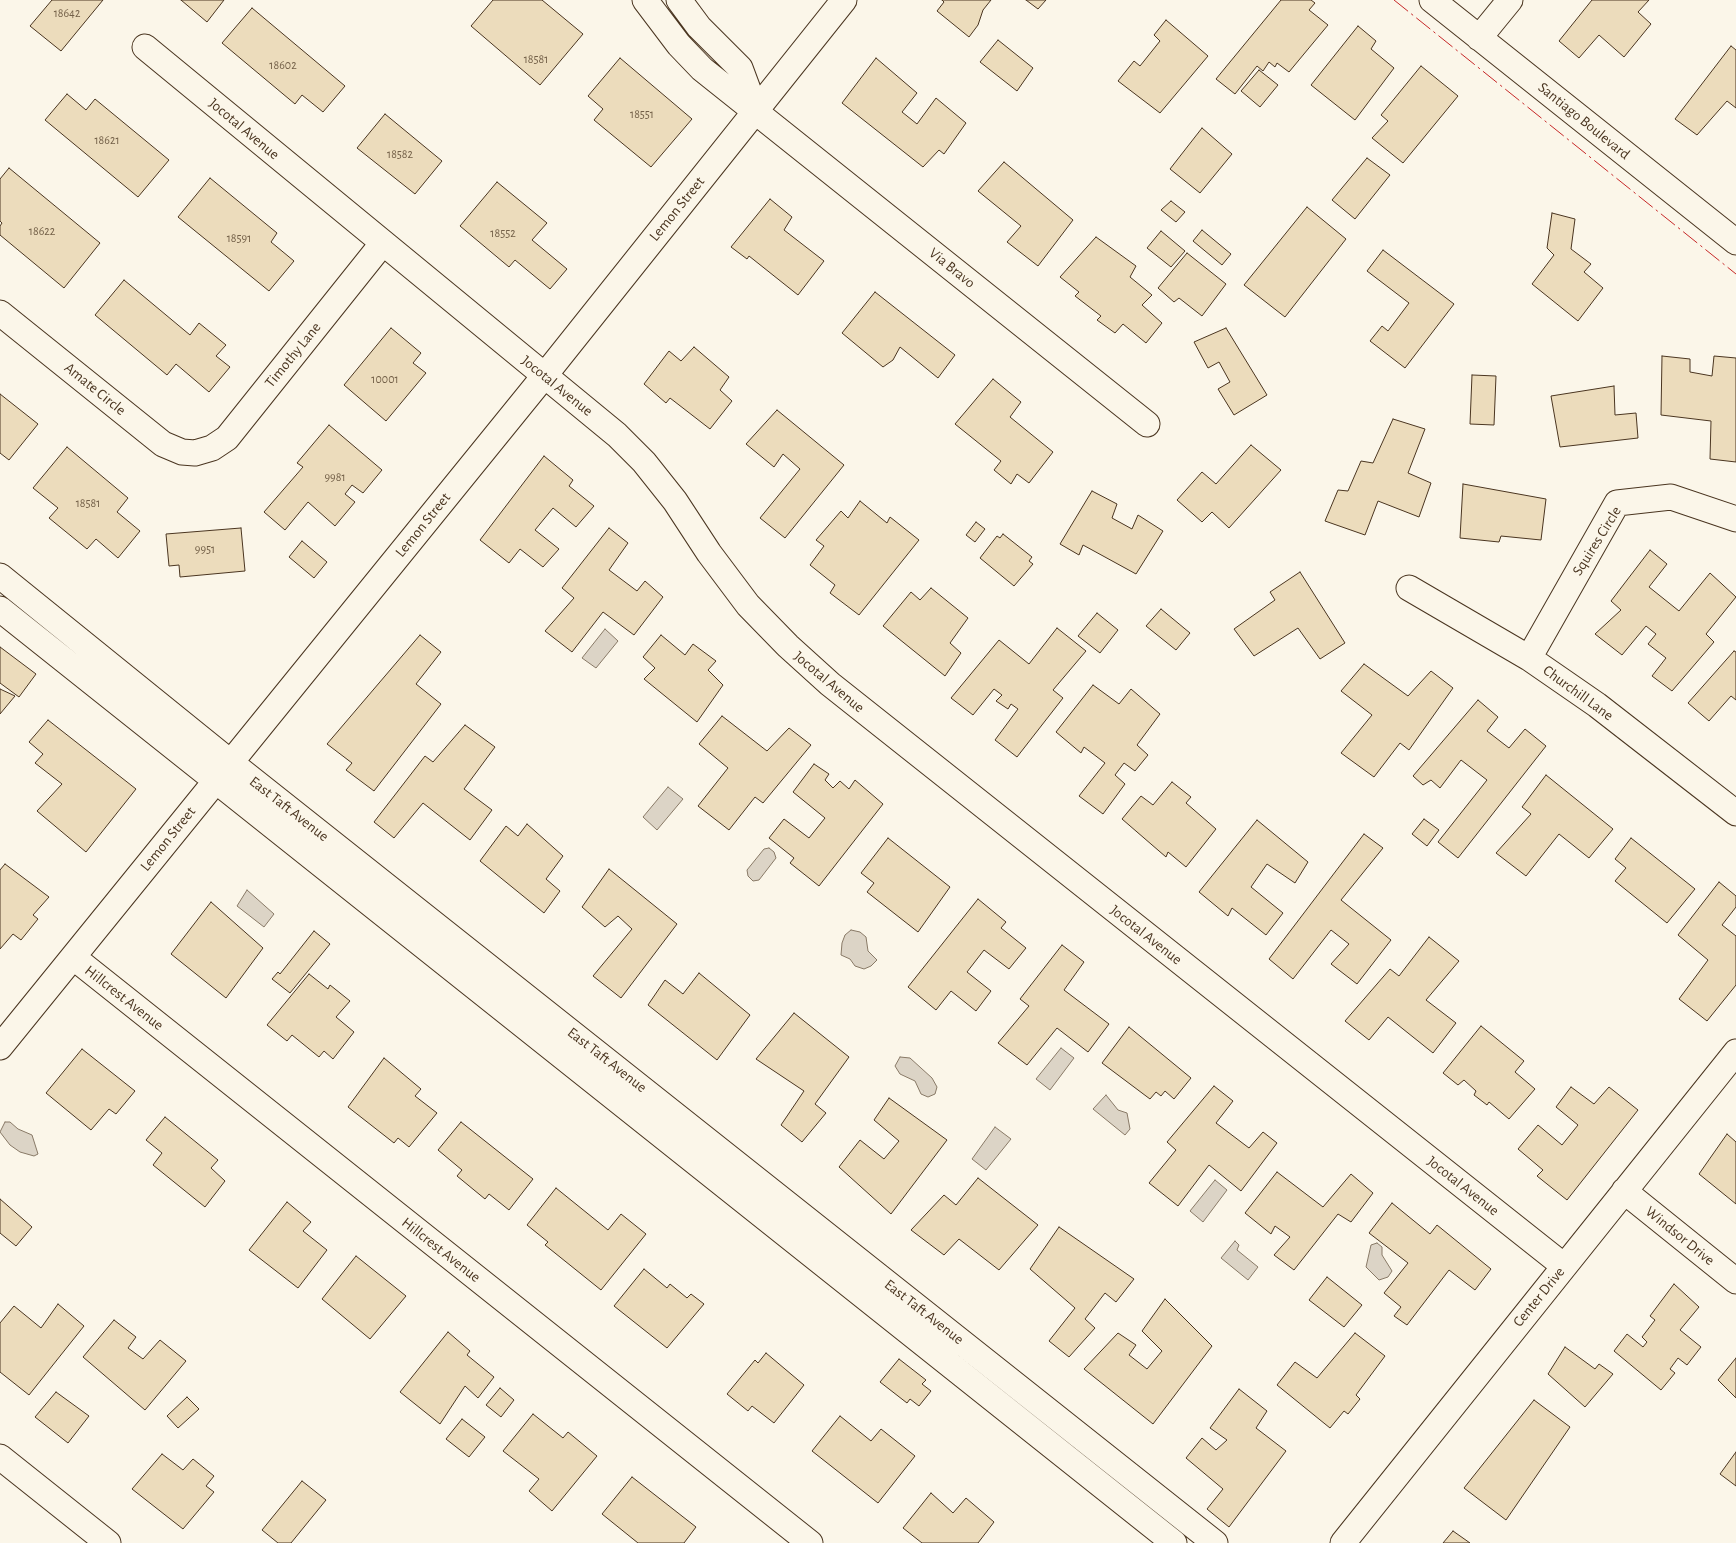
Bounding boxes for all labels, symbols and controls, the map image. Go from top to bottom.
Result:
house number: 18642 [54,6,80,20]
house number: 18581 [524,52,548,66]
house number: 18602 [269,58,297,72]
street label: Santiago Boulevard [1534,79,1634,163]
street label: Jocotal Avenue [205,94,283,164]
house number: 18551 [630,107,654,121]
house number: 18621 [94,133,120,147]
house number: 18582 [387,147,413,161]
street label: Lemon Street [646,173,708,245]
house number: 18622 [29,224,55,238]
house number: 18552 [490,226,516,240]
house number: 18591 [227,231,251,245]
street label: Via Bravo [925,244,979,292]
street label: Timothy Lane [261,319,325,391]
street label: Jocotal Avenue [518,352,596,420]
street label: Amate Circle [61,359,129,419]
house number: 10001 [371,372,399,386]
house number: 9981 [324,470,346,484]
street label: Lemon Street [392,489,454,561]
house number: 18581 [76,496,100,510]
street label: Squires Circle [1569,503,1625,579]
house number: 9951 [195,542,215,556]
street label: Jocotal Avenue [790,647,868,717]
street label: Churchill Lane [1539,661,1617,725]
street label: East Taft Avenue [246,773,332,845]
street label: Lemon Street [137,803,199,875]
street label: Jocotal Avenue [1106,901,1186,969]
street label: Hillcrest Avenue [81,962,167,1034]
street label: East Taft Avenue [564,1024,650,1096]
street label: Jocotal Avenue [1423,1152,1503,1220]
street label: Windsor Drive [1642,1203,1718,1269]
street label: Hillcrest Avenue [398,1214,484,1286]
street label: Center Drive [1509,1263,1569,1331]
street label: East Taft Avenue [881,1276,967,1348]

